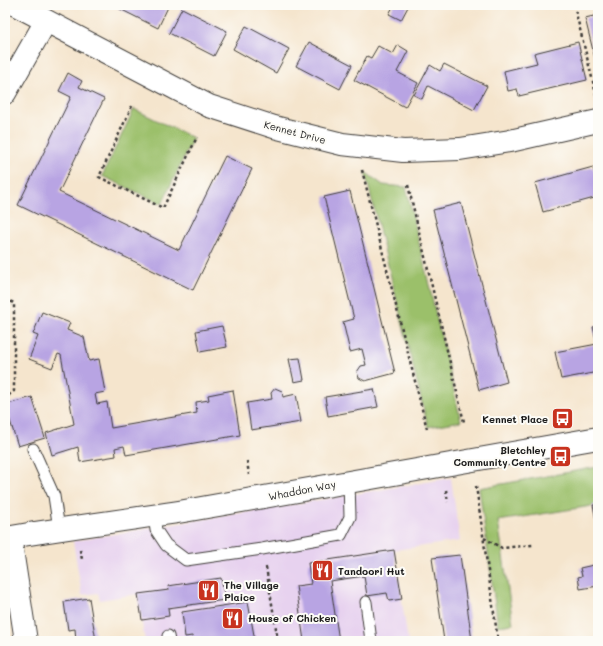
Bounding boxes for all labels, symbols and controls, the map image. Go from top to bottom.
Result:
street label: Kennet Drive [262,117,328,147]
bus stop icon: Kennet Place [550,406,576,432]
place label: Kennet Place [482,412,548,426]
place label: Bletchley Community Centre [454,443,547,469]
bus stop icon: Bletchley Community Centre [548,443,574,469]
street label: Whaddon Way [267,477,337,503]
restaurant icon: Tandoori Hut [309,558,335,584]
place label: Tandoori Hut [338,564,405,578]
restaurant icon: The Village Plaice [196,578,222,604]
place label: The Village Plaice [224,578,279,604]
restaurant icon: House of Chicken [219,605,245,631]
place label: House of Chicken [248,611,336,625]

